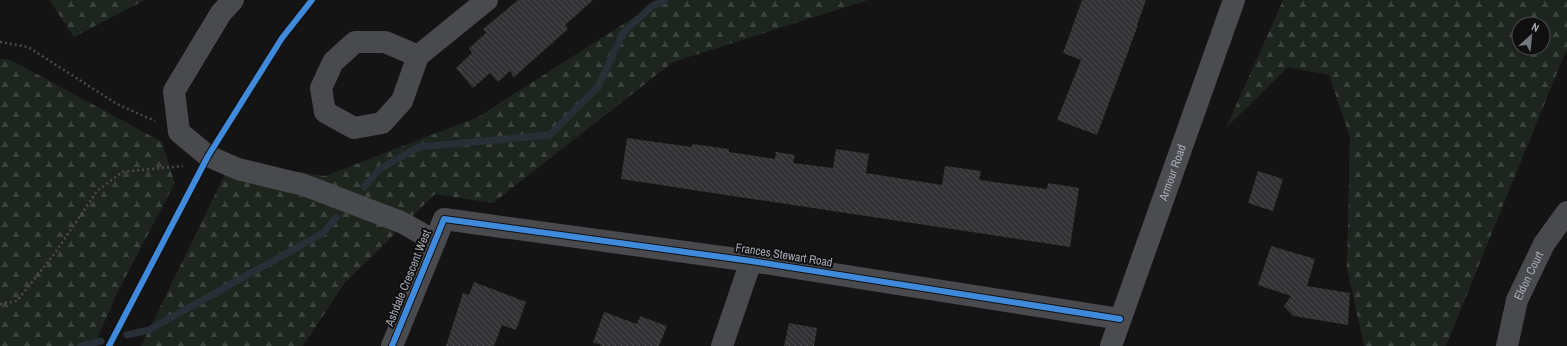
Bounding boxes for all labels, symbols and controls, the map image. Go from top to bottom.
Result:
north arrow [1511,16,1551,56]
text: N [1529,19,1542,35]
street label: Armour Road [1155,142,1190,204]
street label: Ashdale Crescent West [381,227,435,330]
street label: Frances Stewart Road [734,239,834,271]
street label: Eldon Court [1510,249,1547,303]

